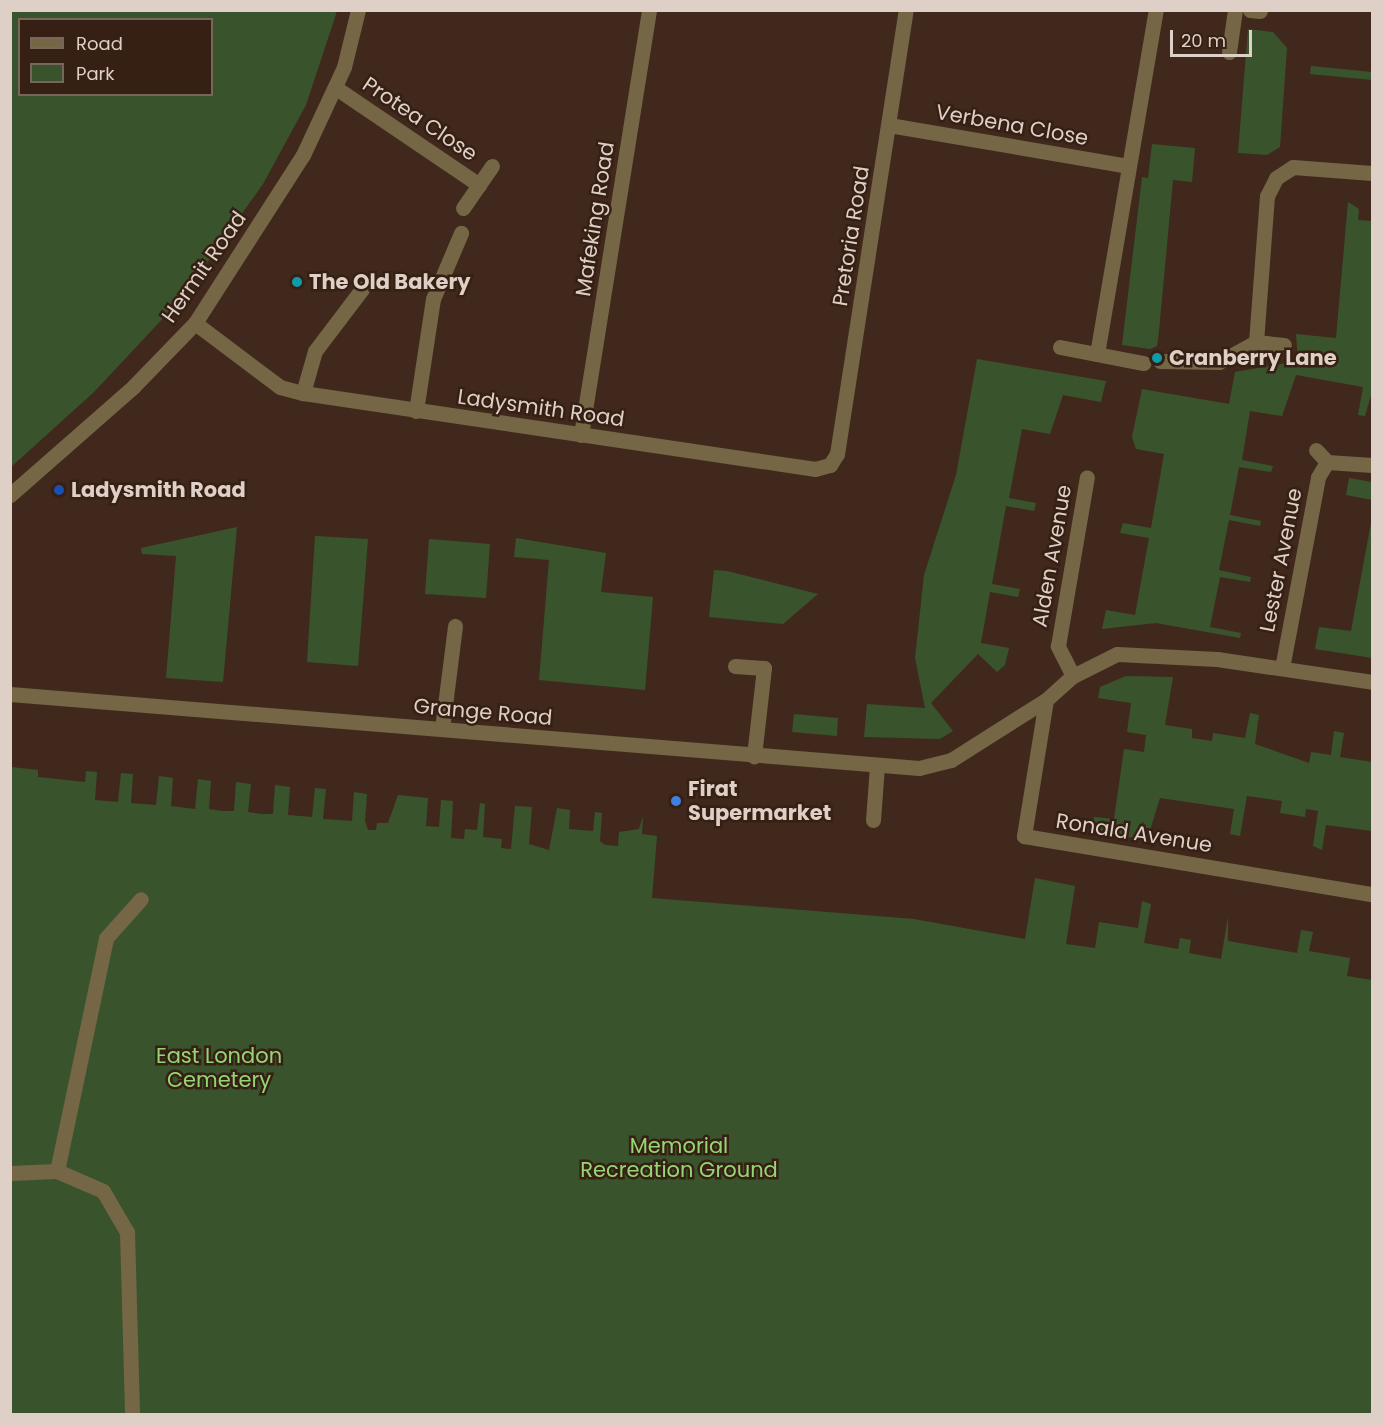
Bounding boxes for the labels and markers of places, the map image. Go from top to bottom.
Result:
place label: The Old Bakery [309,269,471,295]
marker: The Old Bakery [290,275,304,289]
place label: Cranberry Lane [1169,345,1337,371]
marker: Cranberry Lane [1150,351,1164,365]
place label: Ladysmith Road [71,477,246,503]
marker: Ladysmith Road [52,483,66,497]
place label: Firat Supermarket [688,776,831,826]
marker: Firat Supermarket [669,794,683,808]

